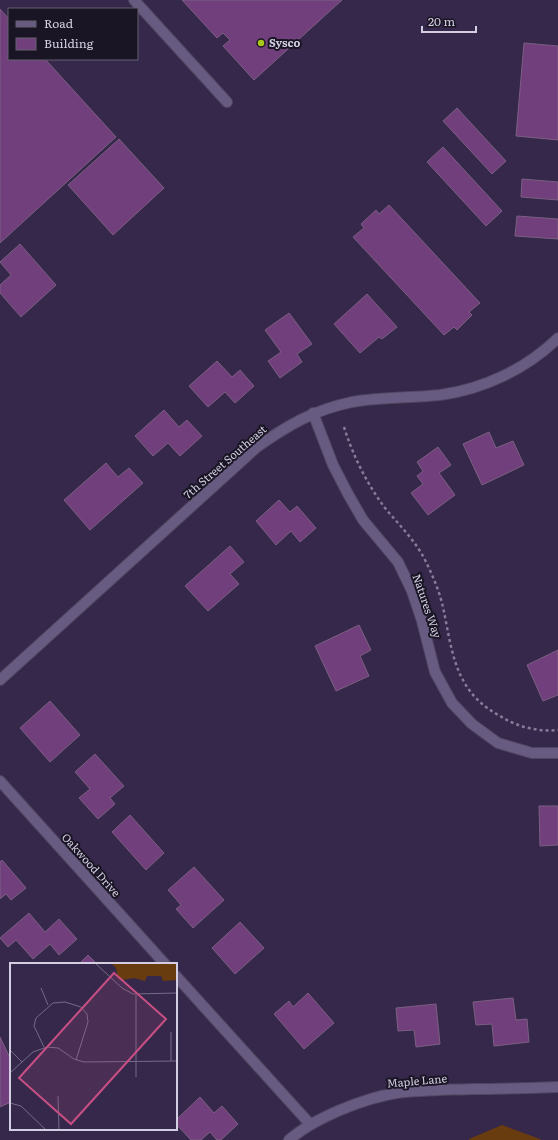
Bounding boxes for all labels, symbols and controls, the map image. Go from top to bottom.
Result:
legend [8,8,138,60]
scale bar [422,8,476,34]
text: 20 m [428,12,455,30]
text: Road [44,14,74,32]
text: Building [44,34,94,52]
place label: Sysco [269,34,300,50]
marker: Sysco [256,38,266,48]
street label: 7th Street Southeast [179,420,270,502]
street label: Natures Way [409,571,447,641]
street label: Oakwood Drive [59,829,125,900]
inset map [10,963,177,1130]
street label: Maple Lane [386,1069,448,1091]

